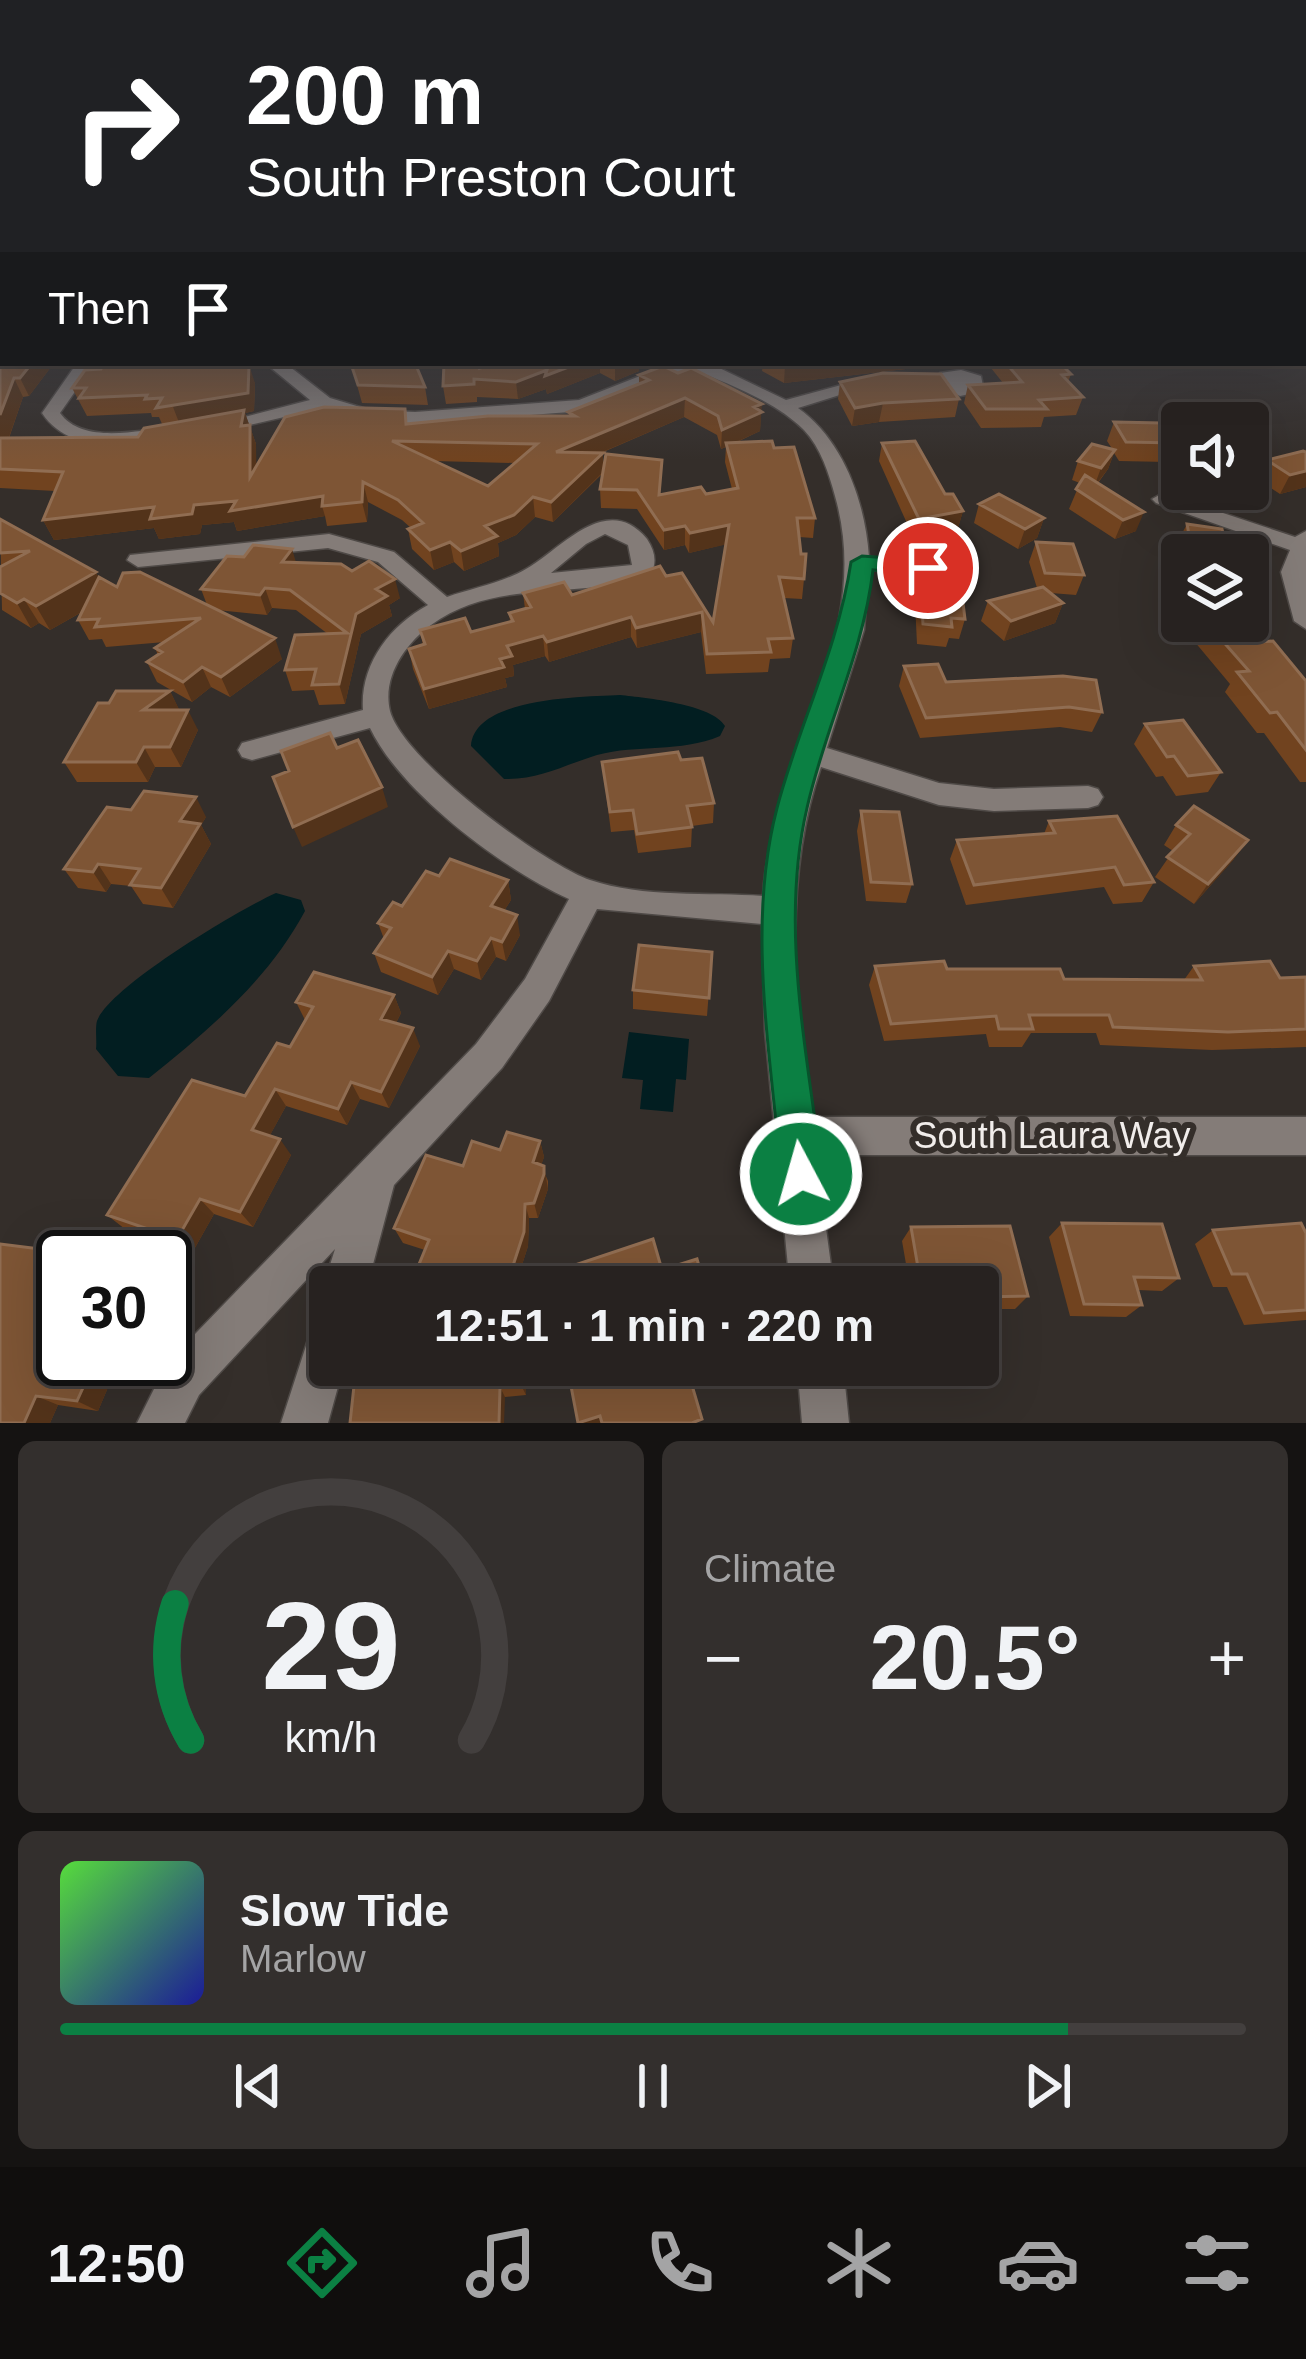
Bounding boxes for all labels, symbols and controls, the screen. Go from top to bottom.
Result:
icon: right [48,48,204,204]
text: 200 m [246,48,484,142]
text: South Preston Court [246,147,735,207]
icon: arrive [175,276,241,342]
text: Then [48,283,151,334]
map controls [1161,402,1269,642]
button: sound [1161,402,1269,510]
pin [877,517,979,619]
button: layers [1161,534,1269,642]
icon: arrive [895,535,961,601]
position arrow [738,1111,864,1237]
street label: South Laura Way [914,1115,1190,1156]
speed limit sign: 30 [36,1230,192,1386]
text: 12:51 · 1 min · 220 m [434,1300,874,1351]
text: Climate [704,1547,836,1590]
text: 29 [262,1576,400,1715]
text: 20.5° [869,1608,1081,1708]
text: − [704,1621,743,1695]
text: + [1207,1621,1246,1695]
text: km/h [285,1713,377,1761]
text: Slow Tide [240,1885,449,1936]
text: Marlow [240,1937,366,1980]
icon: previous [225,2053,291,2119]
icon: pause [620,2053,686,2119]
icon: next [1015,2053,1081,2119]
icon: directions [280,2221,364,2305]
icon: music [459,2221,543,2305]
icon: phone [638,2221,722,2305]
icon: climate [817,2221,901,2305]
icon: car [996,2221,1080,2305]
icon: filters [1175,2221,1259,2305]
text: 12:50 [47,2233,186,2293]

